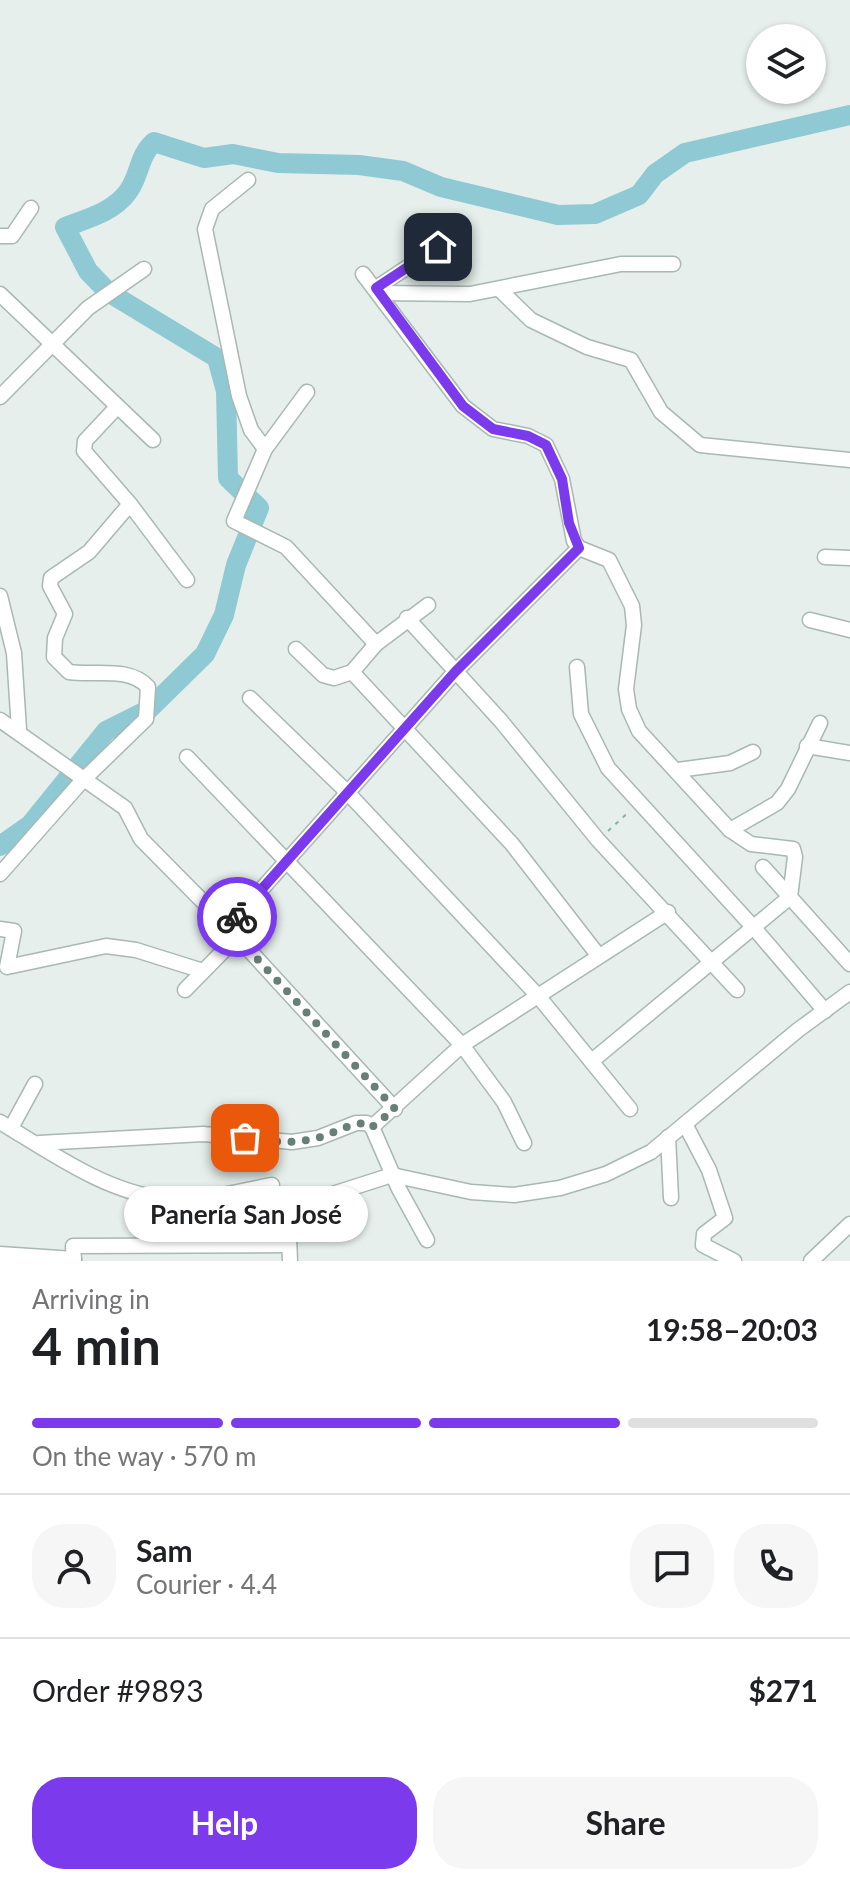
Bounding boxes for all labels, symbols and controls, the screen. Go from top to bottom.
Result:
map controls [746,24,826,104]
button: layers [746,24,826,104]
pin [404,213,472,281]
icon: home [416,225,460,269]
courier [197,877,277,957]
icon: bike [215,895,259,939]
pin [211,1104,279,1172]
icon: bag [223,1116,267,1160]
callout: Panería San José [123,1186,367,1242]
text: Panería San José [150,1198,342,1230]
text: Arriving in [32,1283,150,1315]
text: 19:58–20:03 [646,1311,818,1347]
text: 4 min [32,1314,161,1376]
text: On the way · 570 m [32,1440,256,1472]
button: person [32,1524,116,1608]
button: chat [630,1524,714,1608]
button: phone [734,1524,818,1608]
text: Sam [136,1532,193,1568]
text: Courier · 4.4 [136,1568,277,1600]
text: Order #9893 [32,1672,204,1708]
text: $271 [748,1672,818,1708]
button: Help [32,1777,417,1869]
button: Share [433,1777,818,1869]

